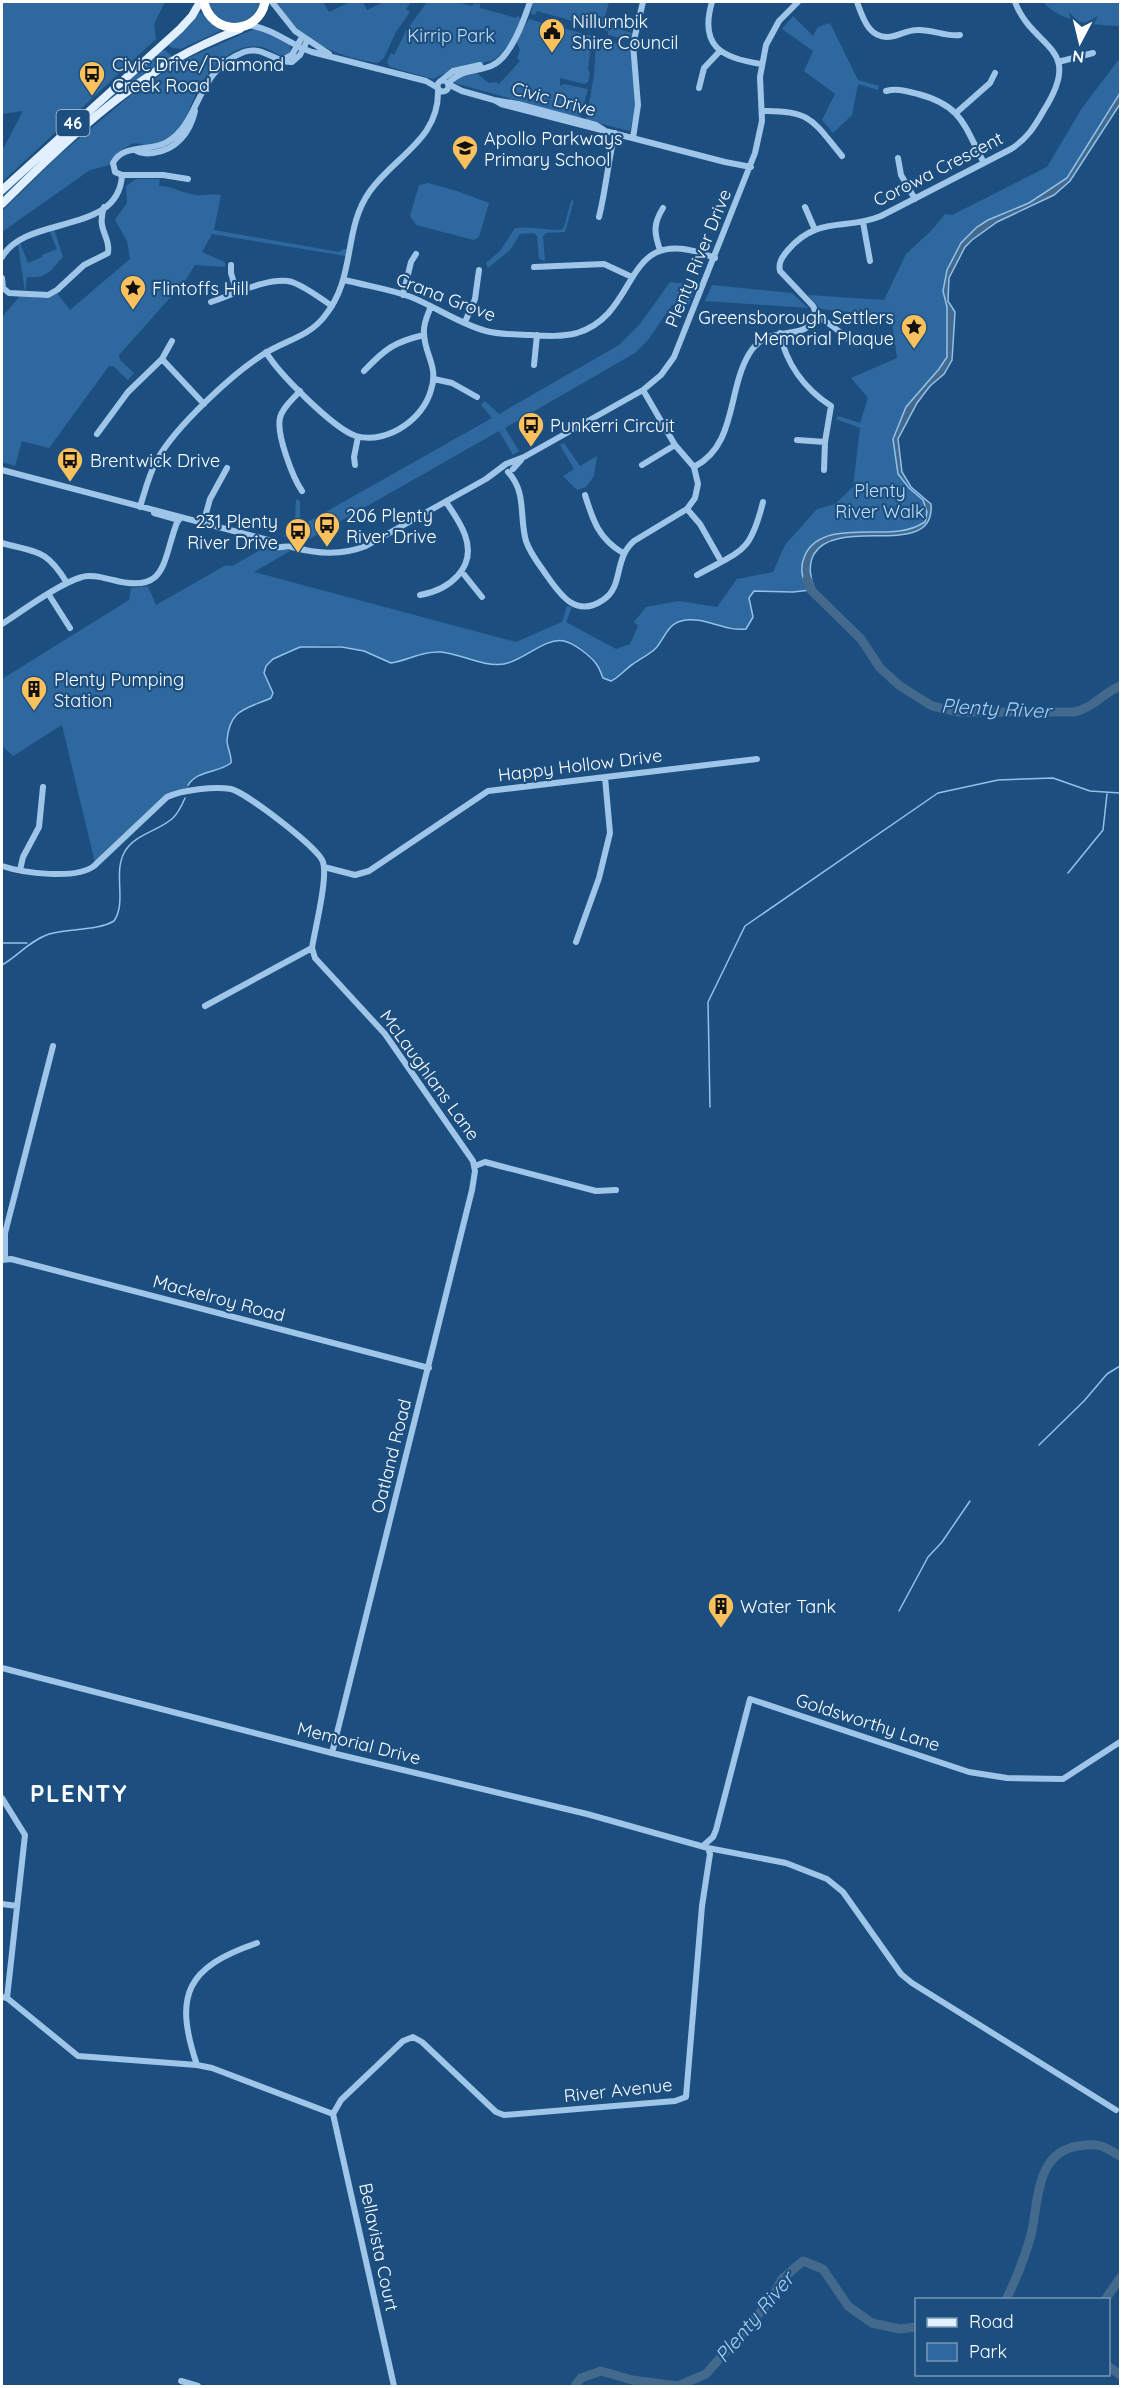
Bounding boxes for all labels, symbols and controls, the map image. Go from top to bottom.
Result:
place label: Nillumbik Shire Council [572,10,678,54]
north arrow [1050,12,1110,72]
public building icon: Nillumbik Shire Council [537,16,567,54]
park label: Kirrip Park [407,24,495,47]
text: N [1071,46,1085,68]
place label: Civic Drive/Diamond Creek Road [112,53,284,97]
bus stop icon: Civic Drive/Diamond Creek Road [77,59,107,97]
street label: Civic Drive [509,77,599,121]
road number: 46 [56,110,90,136]
street label: Corowa Crescent [869,126,1007,212]
place label: Apollo Parkways Primary School [484,127,622,171]
school or university icon: Apollo Parkways Primary School [450,133,480,171]
street label: Plenty River Drive [660,185,736,331]
street label: Crana Grove [393,267,499,327]
place icon: Flintoffs Hill [118,273,148,311]
place label: Flintoffs Hill [152,277,249,300]
place label: Greensborough Settlers Memorial Plaque [698,306,894,350]
place icon: Greensborough Settlers Memorial Plaque [899,312,929,350]
bus stop icon: Punkerri Circuit [516,410,546,448]
place label: Punkerri Circuit [550,414,675,437]
bus stop icon: Brentwick Drive [55,445,85,483]
place label: Brentwick Drive [90,449,220,472]
park label: Plenty River Walk [835,479,925,523]
place label: 206 Plenty River Drive [346,504,437,548]
place label: 231 Plenty River Drive [187,510,278,554]
bus stop icon: 206 Plenty River Drive [312,510,342,548]
bus stop icon: 231 Plenty River Drive [283,516,313,554]
place label: Plenty Pumping Station [54,668,184,712]
building icon: Plenty Pumping Station [19,674,49,712]
water label: Plenty River [940,693,1054,723]
street label: Happy Hollow Drive [497,744,663,786]
street label: McLaughlans Lane [375,1005,485,1145]
street label: Mackelroy Road [150,1269,288,1327]
street label: Oatland Road [366,1397,416,1515]
building icon: Water Tank [706,1591,736,1629]
place label: Water Tank [740,1595,836,1618]
street label: Goldsworthy Lane [793,1688,943,1756]
street label: Memorial Drive [295,1717,423,1769]
district label: PLENTY [30,1778,128,1808]
street label: River Avenue [563,2073,673,2107]
street label: Bellavista Court [354,2181,404,2313]
water label: Plenty River [709,2265,800,2367]
legend [915,2298,1110,2376]
text: Road [969,2310,1014,2333]
text: Park [969,2340,1007,2363]

